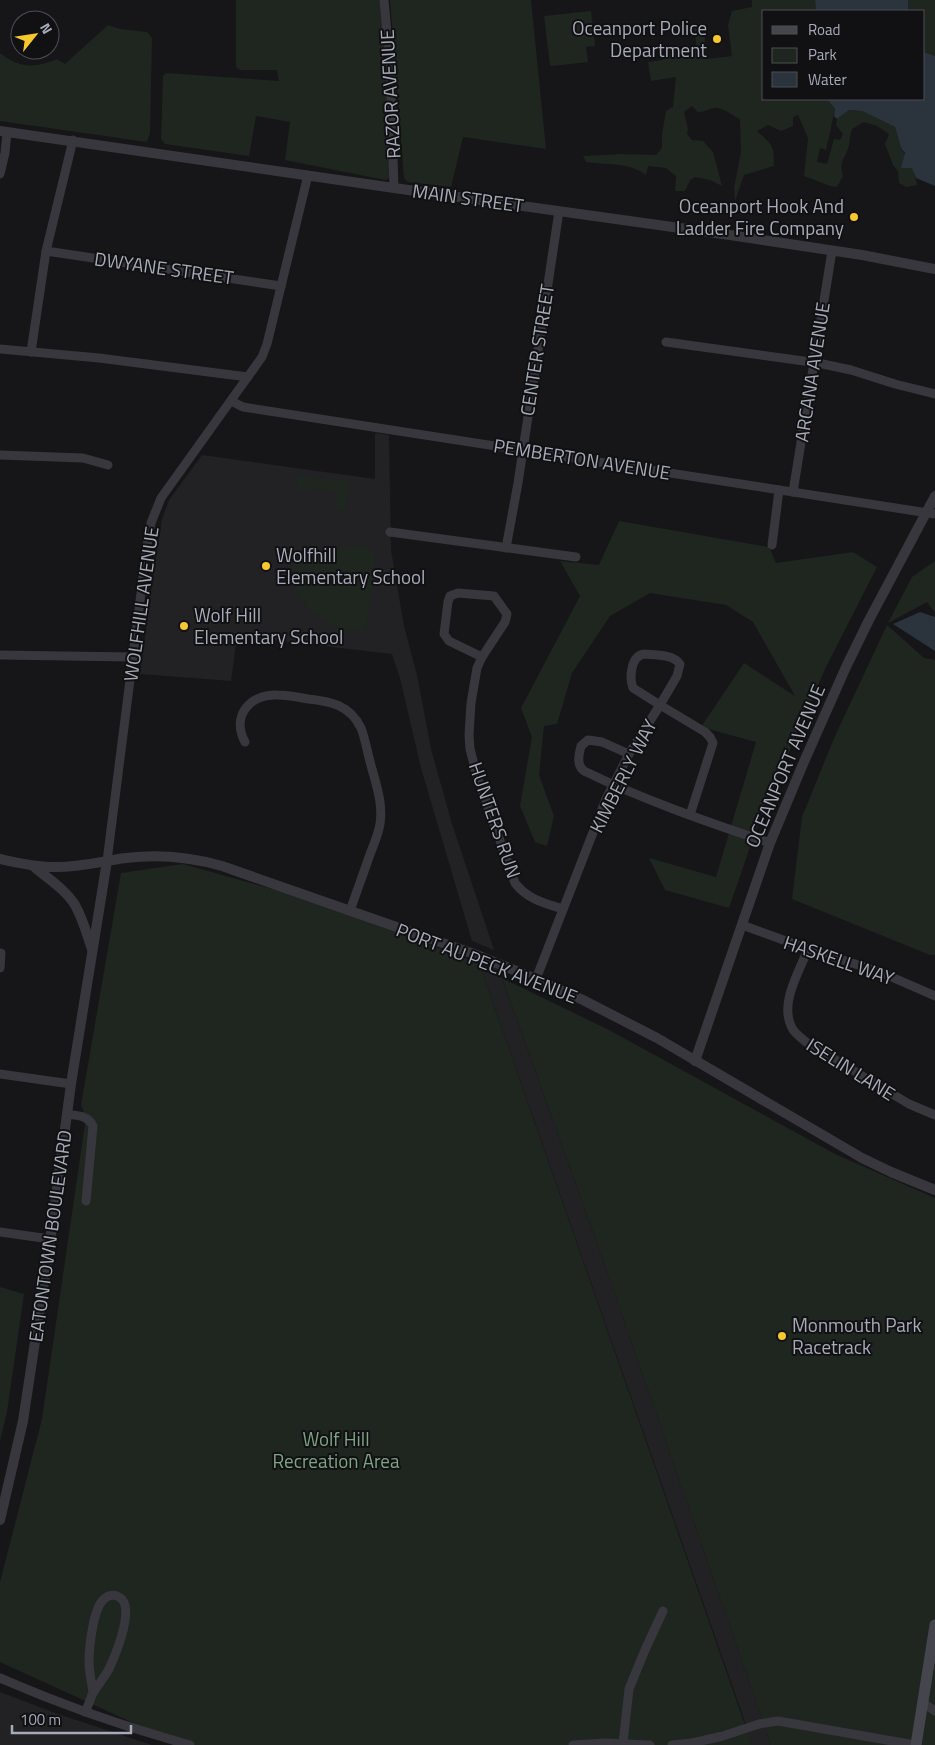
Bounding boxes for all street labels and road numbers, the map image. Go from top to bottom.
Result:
street label: RAZOR AVENUE [372,29,407,159]
street label: MAIN STREET [411,175,526,220]
street label: DWYANE STREET [93,243,236,292]
street label: CENTER STREET [512,282,561,418]
street label: ARCANA AVENUE [786,300,837,444]
street label: PEMBERTON AVENUE [492,430,673,487]
street label: WOLFHILL AVENUE [115,525,166,683]
street label: OCEANPORT AVENUE [737,680,832,852]
street label: KIMBERLY WAY [581,713,664,838]
street label: HUNTERS RUN [462,758,529,882]
street label: PORT AU PECK AVENUE [392,915,582,1010]
street label: HASKELL WAY [780,927,899,992]
street label: ISELIN LANE [801,1030,901,1107]
street label: EATONTOWN BOULEVARD [20,1128,79,1344]

